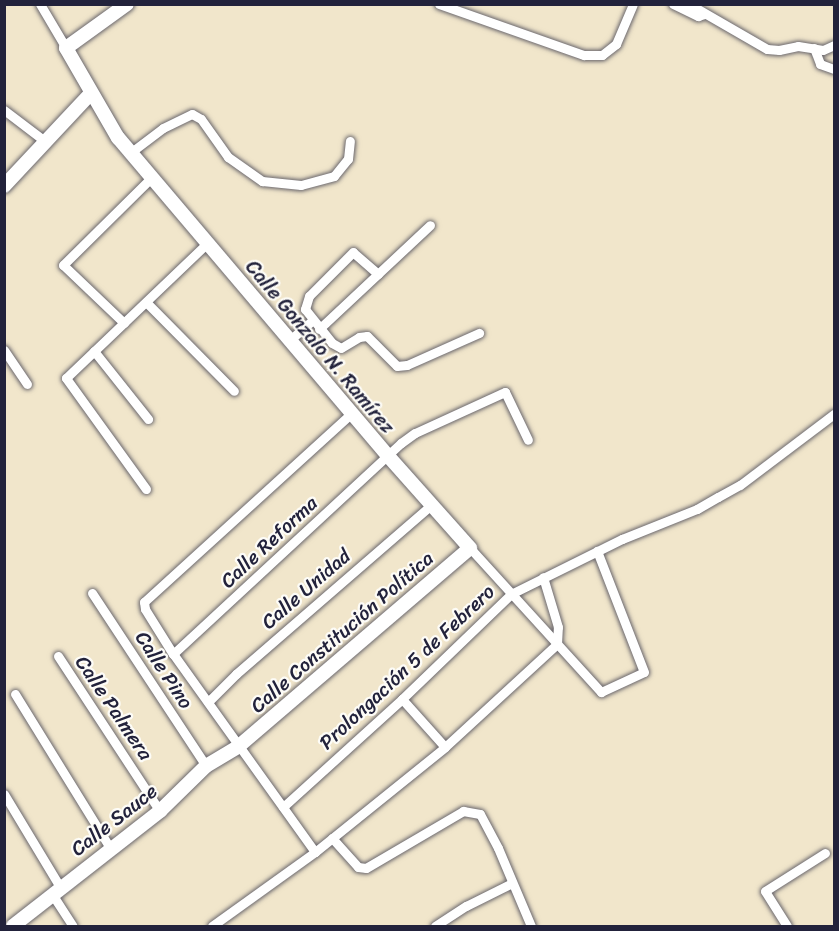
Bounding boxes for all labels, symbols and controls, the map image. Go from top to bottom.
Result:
street label: Calle Gonzalo N. Ramírez [240,255,400,439]
street label: Calle Reforma [215,491,323,593]
street label: Calle Unidad [257,544,355,634]
street label: Calle Constitución Política [246,546,438,718]
street label: Prolongación 5 de Febrero [314,579,500,755]
street label: Calle Pino [130,627,198,713]
street label: Calle Palmera [70,651,158,765]
street label: Calle Sauce [66,779,162,861]

